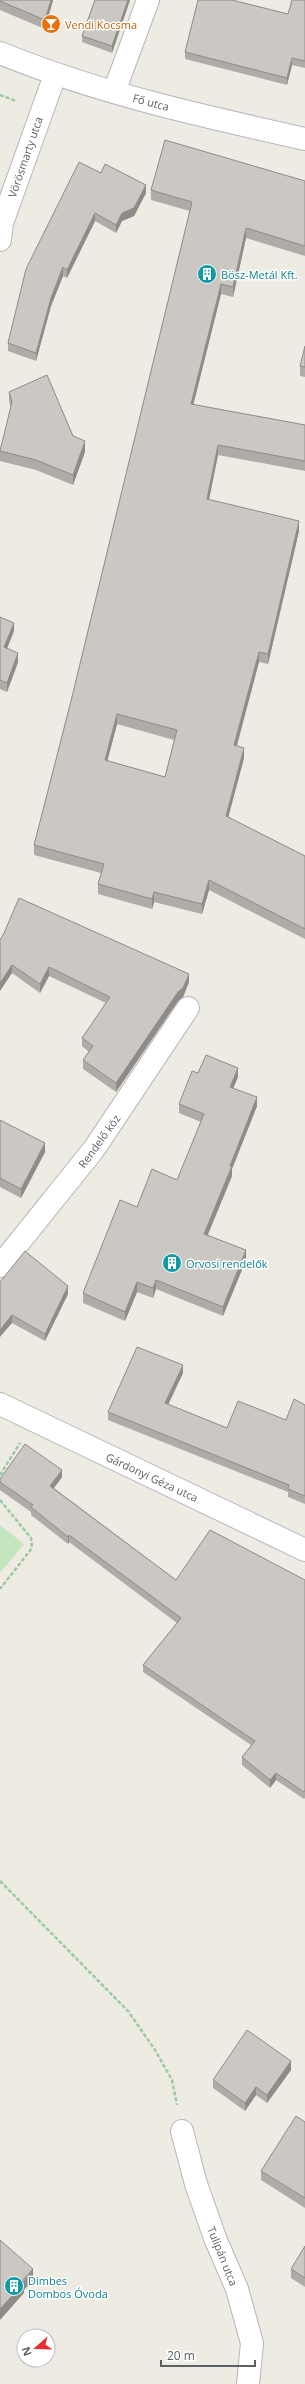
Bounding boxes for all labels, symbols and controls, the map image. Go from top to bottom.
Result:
bar icon: Vendi Kocsma [40,13,62,35]
place label: Vendi Kocsma [65,17,137,32]
street label: Fő utca [131,90,171,114]
street label: Vörösmarty utca [4,115,46,199]
building icon: Bösz-Metál Kft. [196,263,218,285]
place label: Bösz-Metál Kft. [221,267,298,282]
street label: Rendelő köz [75,1111,123,1171]
building icon: Orvosi rendelők [161,1252,183,1274]
place label: Orvosi rendelők [186,1256,268,1271]
street label: Gárdonyi Géza utca [103,1449,201,1505]
street label: Tulipán utca [204,2224,242,2288]
place label: Dimbes Dombos Óvoda [28,2273,108,2301]
building icon: Dimbes Dombos Óvoda [3,2275,25,2297]
north arrow [16,2328,56,2368]
scale bar [161,2342,255,2368]
text: N [18,2345,35,2358]
text: 20 m [167,2347,195,2364]

